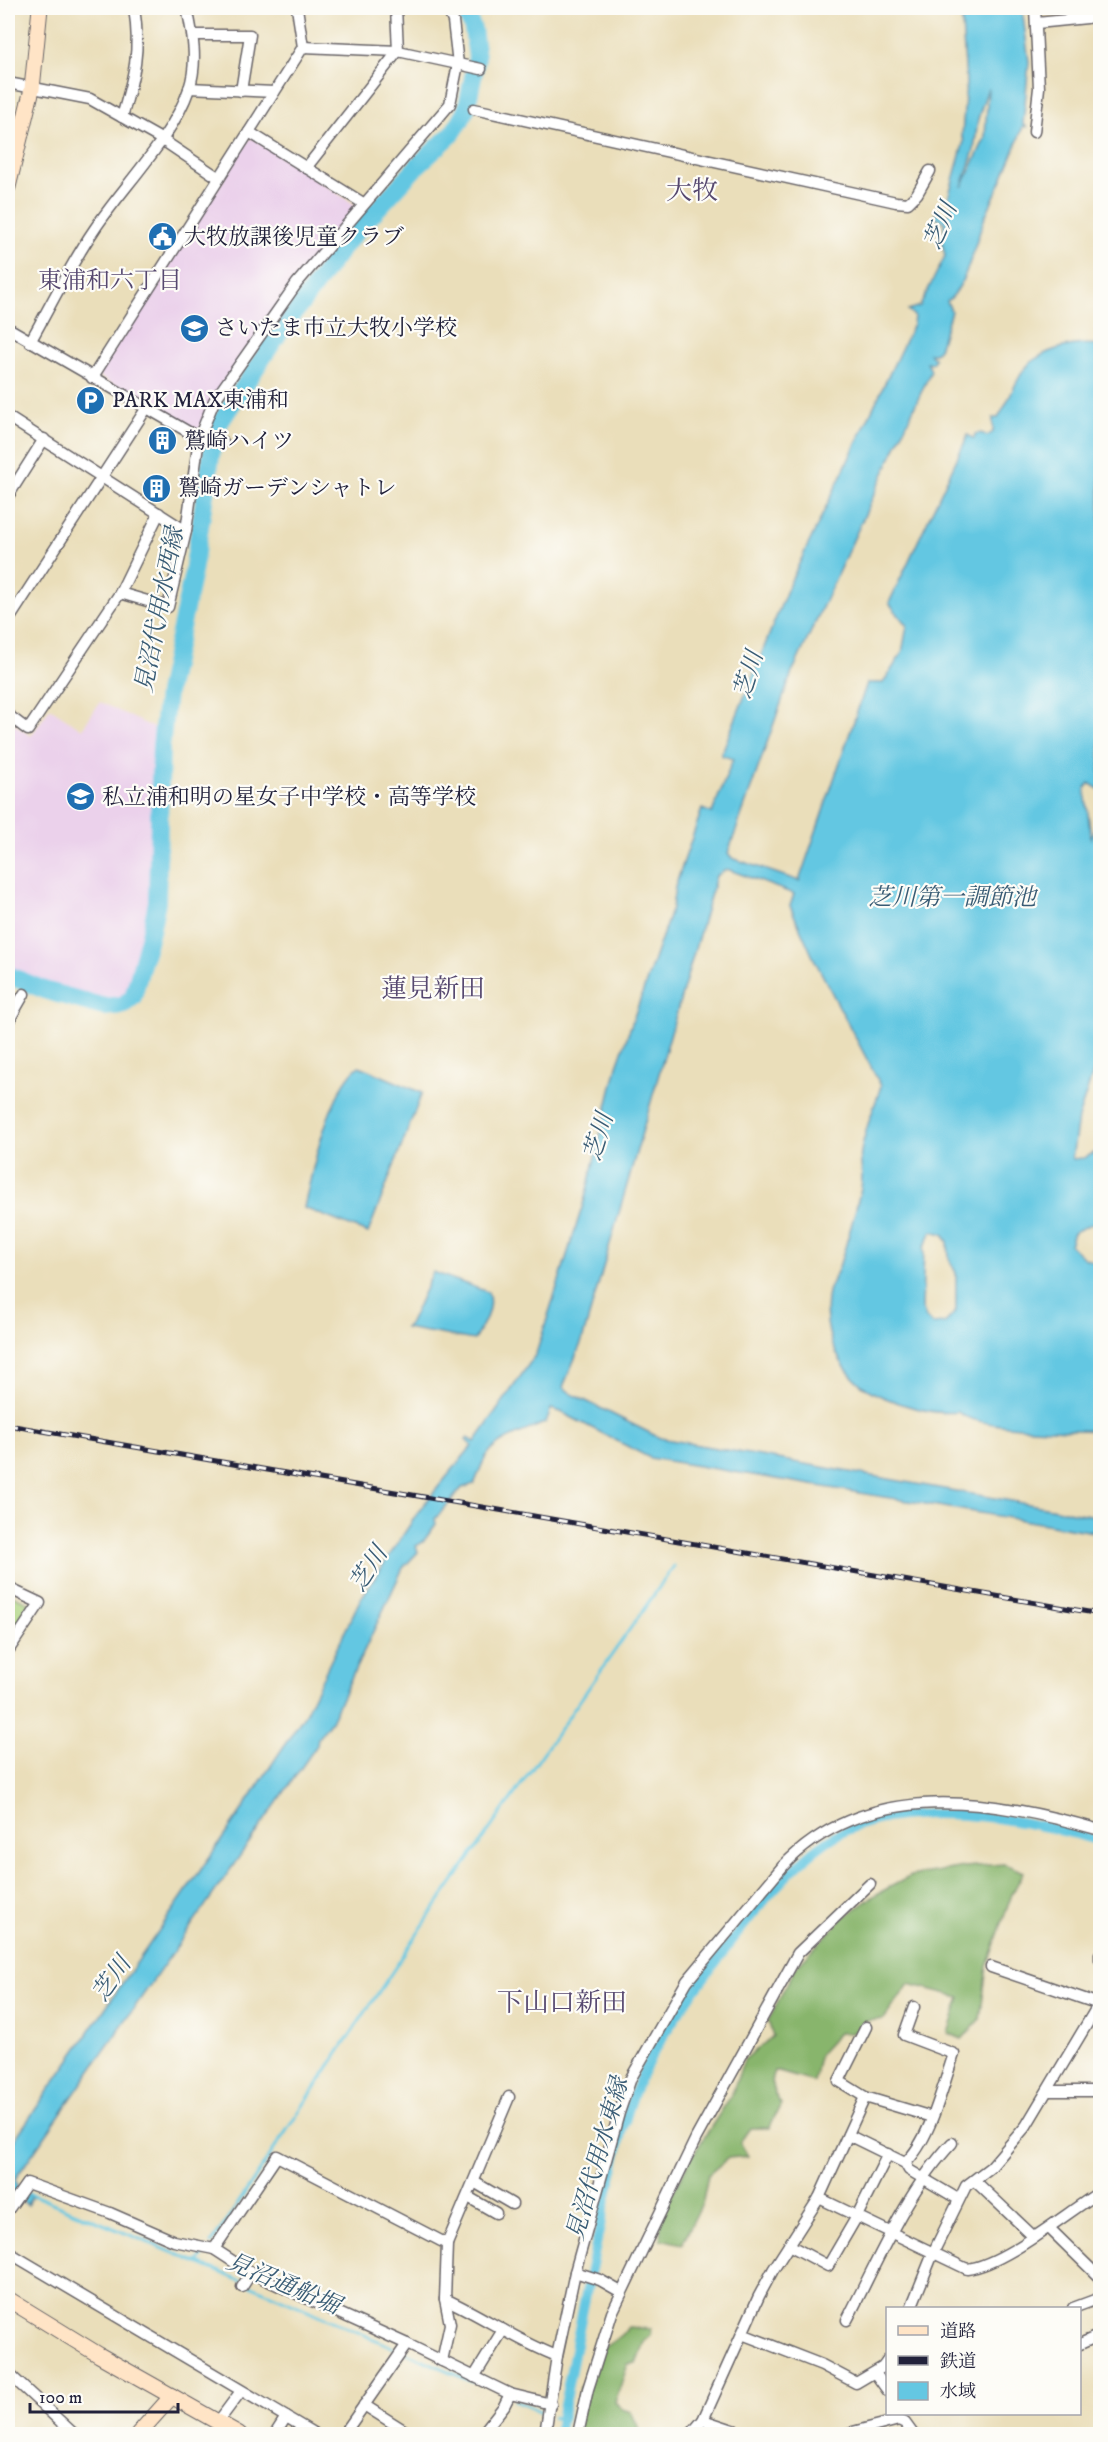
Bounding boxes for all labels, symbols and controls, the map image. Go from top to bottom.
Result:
district label: 大牧 [666,175,718,208]
water label: 芝川 [918,195,965,254]
public building icon: 大牧放課後児童クラブ [147,221,179,253]
place label: 大牧放課後児童クラブ [184,224,404,251]
district label: 東浦和六丁目 [38,266,182,296]
school or university icon: さいたま市立大牧小学校 [178,312,210,344]
place label: さいたま市立大牧小学校 [215,315,457,342]
parking icon: PARK MAX東浦和 [75,384,107,416]
place label: PARK MAX東浦和 [112,387,289,414]
building icon: 鷲崎ハイツ [147,425,179,457]
place label: 鷲崎ハイツ [184,428,294,455]
building icon: 鷲崎ガーデンシャトレ [141,472,173,504]
place label: 鷲崎ガーデンシャトレ [178,475,397,502]
water label: 見沼代用水西縁 [129,522,191,695]
water label: 芝川 [728,645,771,702]
school or university icon: 私立浦和明の星女子中学校・高等学校 [65,781,97,813]
place label: 私立浦和明の星女子中学校・高等学校 [102,784,476,811]
water label: 芝川第一調節池 [868,883,1039,913]
district label: 蓮見新田 [381,973,485,1006]
water label: 芝川 [578,1107,621,1164]
water label: 芝川 [343,1538,396,1597]
water label: 芝川 [86,1948,140,2007]
district label: 下山口新田 [497,1987,627,2020]
water label: 見沼代用水東縁 [560,2071,636,2244]
water label: 見沼通船堀 [222,2247,348,2323]
legend [886,2307,1081,2415]
text: 道路 [940,2321,976,2343]
text: 鉄道 [940,2351,976,2373]
scale bar [30,2376,178,2414]
text: 水域 [940,2381,976,2403]
text: 100 m [39,2387,82,2409]

